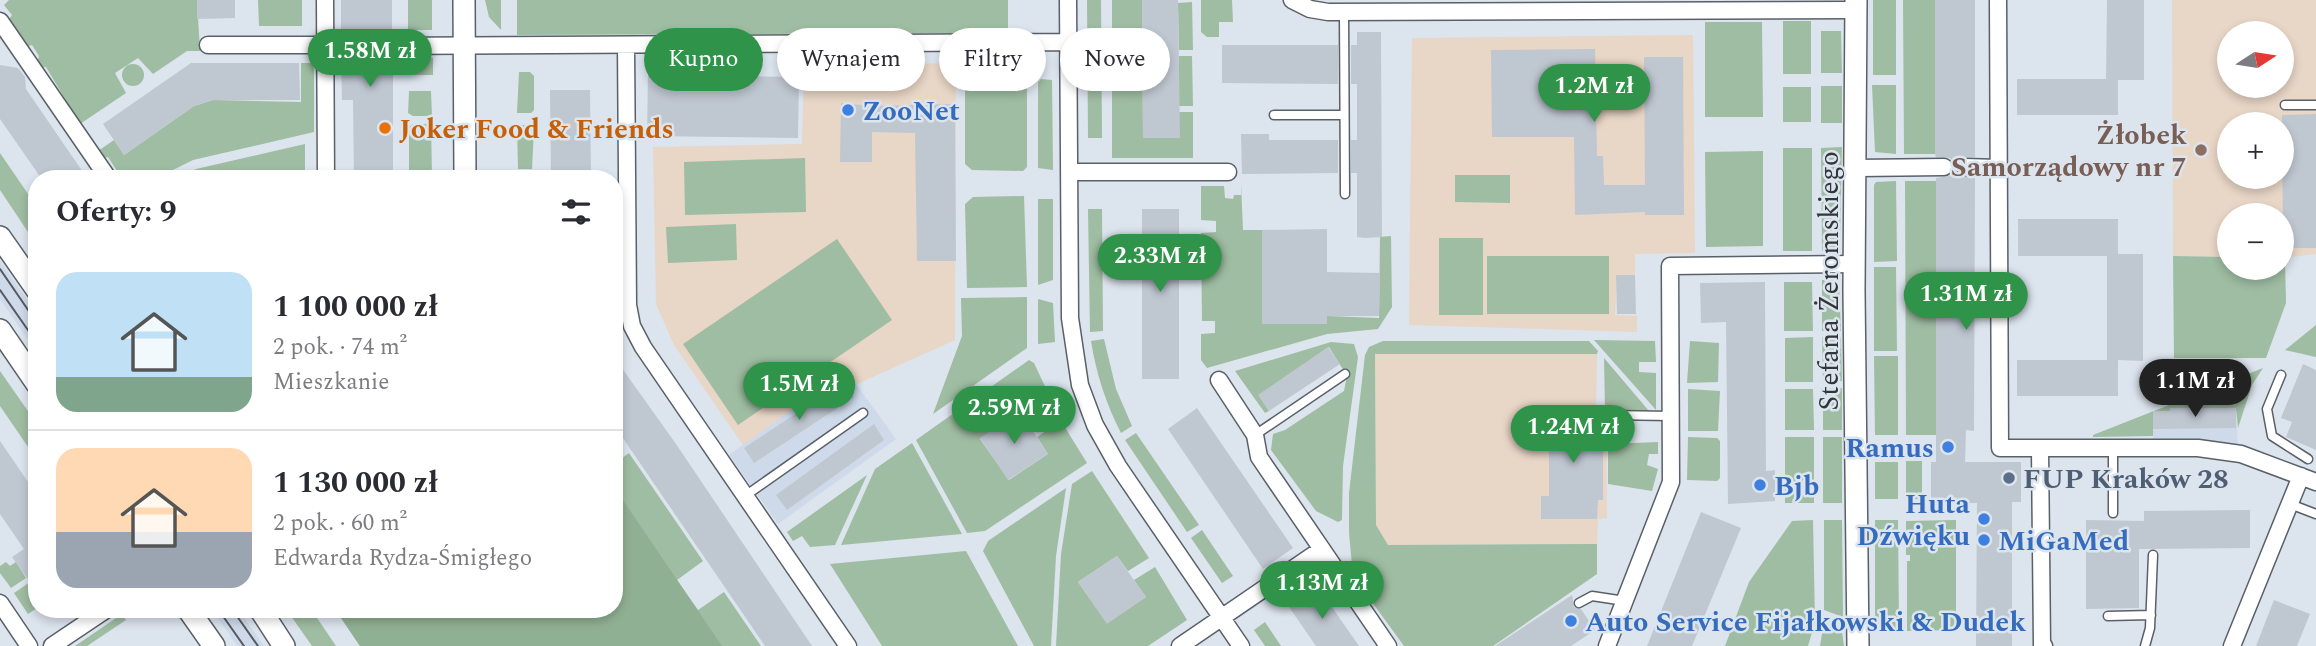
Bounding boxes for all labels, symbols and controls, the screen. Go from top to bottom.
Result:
north arrow [2217,21,2294,98]
map controls [2217,21,2294,280]
chip: Kupno [644,28,763,91]
chip: Wynajem [777,28,925,91]
chip: Filtry [939,28,1046,91]
chip: Nowe [1060,28,1170,91]
pin: 1.58M zł [298,29,442,89]
text: 1.58M zł [324,34,416,69]
pin: 1.2M zł [1529,64,1659,124]
text: 1.2M zł [1554,69,1634,104]
place label: ZooNet [862,90,960,133]
marker: ZooNet [840,102,856,118]
place label: Joker Food & Friends [399,108,674,151]
button: + [2217,112,2294,189]
place label: Żłobek Samorządowy nr 7 [1951,114,2187,189]
marker: Joker Food & Friends [377,120,393,136]
marker: Żłobek Samorządowy nr 7 [2193,142,2209,158]
street label: Stefana Żeromskiego [1808,151,1851,411]
text: Oferty: 9 [56,189,177,235]
icon: filters [557,193,595,231]
button: − [2217,203,2294,280]
pin: 2.33M zł [1088,234,1232,294]
text: 2.33M zł [1114,239,1206,274]
pin: 1.31M zł [1894,272,2038,332]
text: 1.31M zł [1920,277,2012,312]
text: 1 100 000 zł [273,284,438,330]
icon: home [112,300,196,384]
text: 2 pok. · 74 m² [273,330,407,365]
pin: 1.1M zł [2130,360,2260,419]
pin: 1.5M zł [734,362,864,422]
text: 1.1M zł [2155,364,2235,399]
text: Mieszkanie [273,365,389,400]
text: 1.5M zł [759,367,839,402]
pin: 2.59M zł [942,386,1086,446]
text: 2.59M zł [968,391,1060,426]
pin: 1.24M zł [1501,406,1645,465]
text: 1.24M zł [1527,410,1619,445]
place label: Ramus [1845,427,1934,470]
marker: Ramus [1940,439,1956,455]
place label: FUP Kraków 28 [2023,458,2229,501]
text: 1 130 000 zł [273,460,438,506]
place label: Bjb [1774,465,1819,508]
marker: FUP Kraków 28 [2001,470,2017,486]
icon: home [112,476,196,560]
marker: Bjb [1752,477,1768,493]
place label: Huta Dźwięku [1857,483,1971,558]
text: 2 pok. · 60 m² [273,506,407,541]
marker: Huta Dźwięku [1976,511,1992,527]
place label: MiGaMed [1998,520,2129,563]
marker: MiGaMed [1976,532,1992,548]
text: Edwarda Rydza-Śmigłego [273,541,532,576]
pin: 1.13M zł [1250,562,1394,621]
text: 1.13M zł [1276,566,1368,601]
place label: Auto Service Fijałkowski & Dudek [1585,601,2026,644]
marker: Auto Service Fijałkowski & Dudek [1563,613,1579,629]

